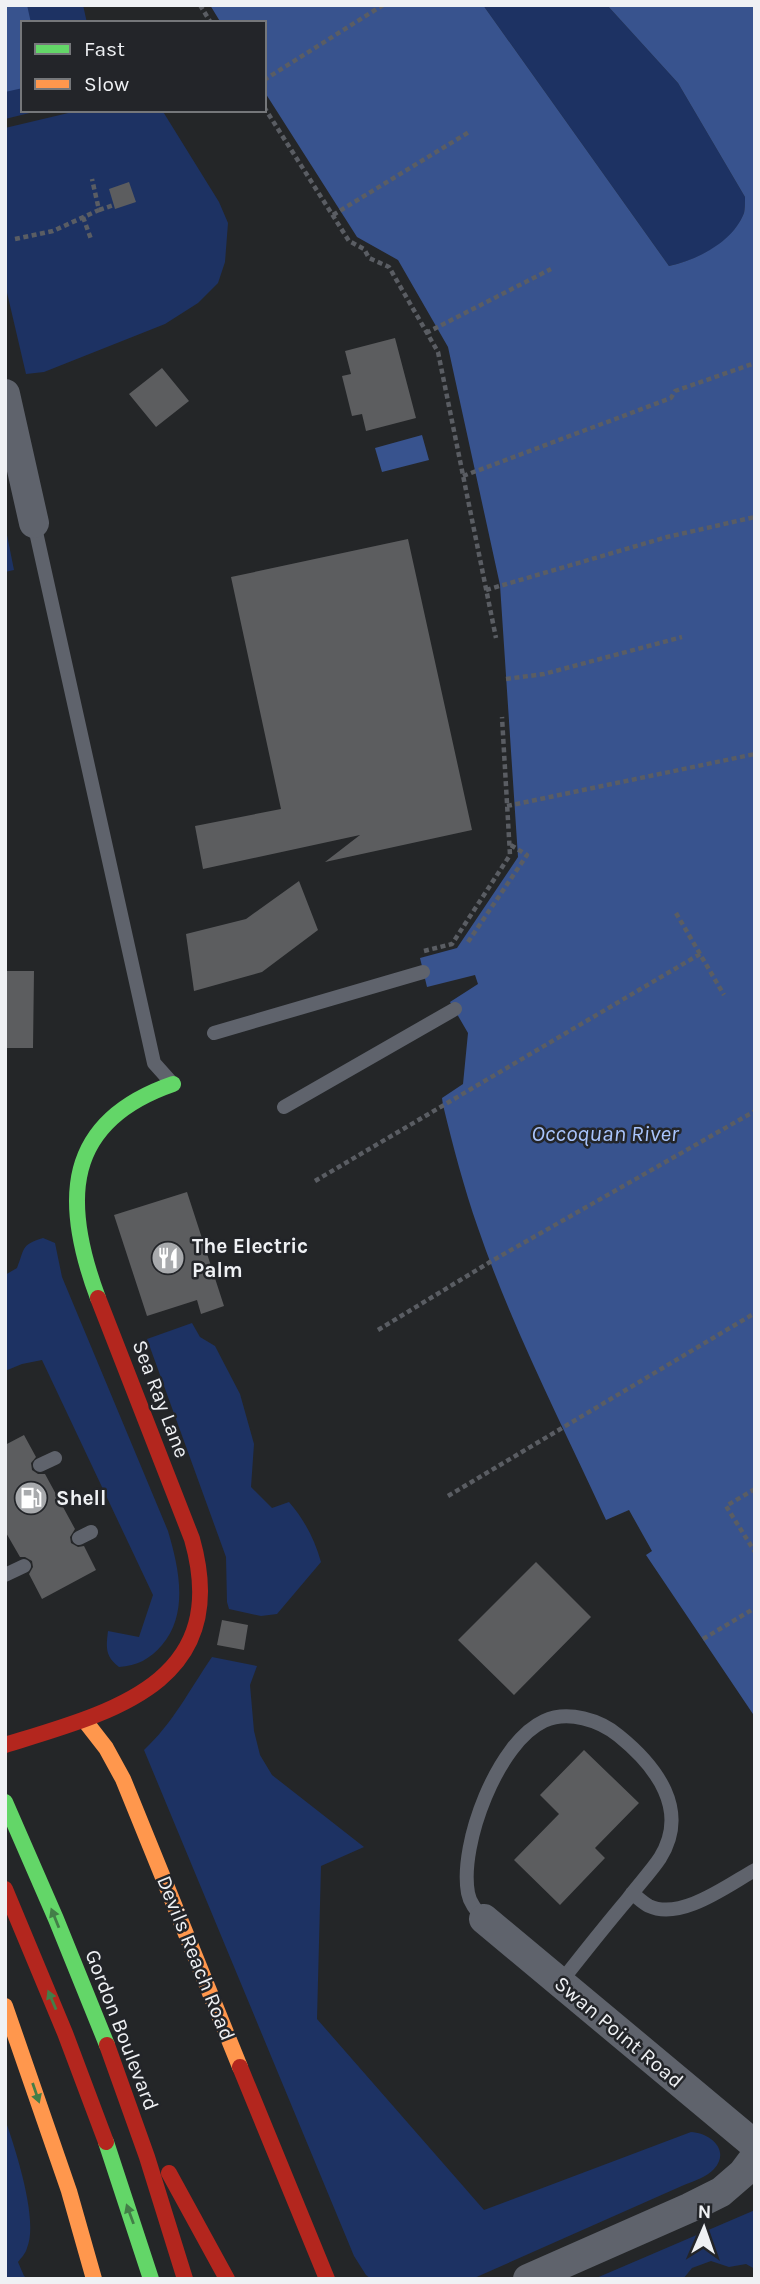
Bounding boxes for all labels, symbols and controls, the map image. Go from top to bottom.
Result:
legend [21,21,266,112]
text: Fast [84,37,125,61]
text: Slow [84,72,129,96]
water label: Occoquan River [531,1120,680,1147]
place label: The Electric Palm [192,1234,308,1282]
restaurant icon: The Electric Palm [149,1239,187,1277]
street label: Sea Ray Lane [128,1337,194,1461]
fuel station icon: Shell [12,1479,50,1517]
place label: Shell [56,1486,106,1510]
street label: Devils Reach Road [152,1872,240,2044]
one-way arrow [50,1907,61,1928]
street label: Gordon Boulevard [80,1946,164,2114]
street label: Swan Point Road [550,1971,688,2093]
one-way arrow [46,1990,57,2011]
one-way arrow [31,2083,42,2104]
north arrow [669,2193,739,2263]
text: N [697,2201,712,2223]
one-way arrow [124,2203,135,2224]

